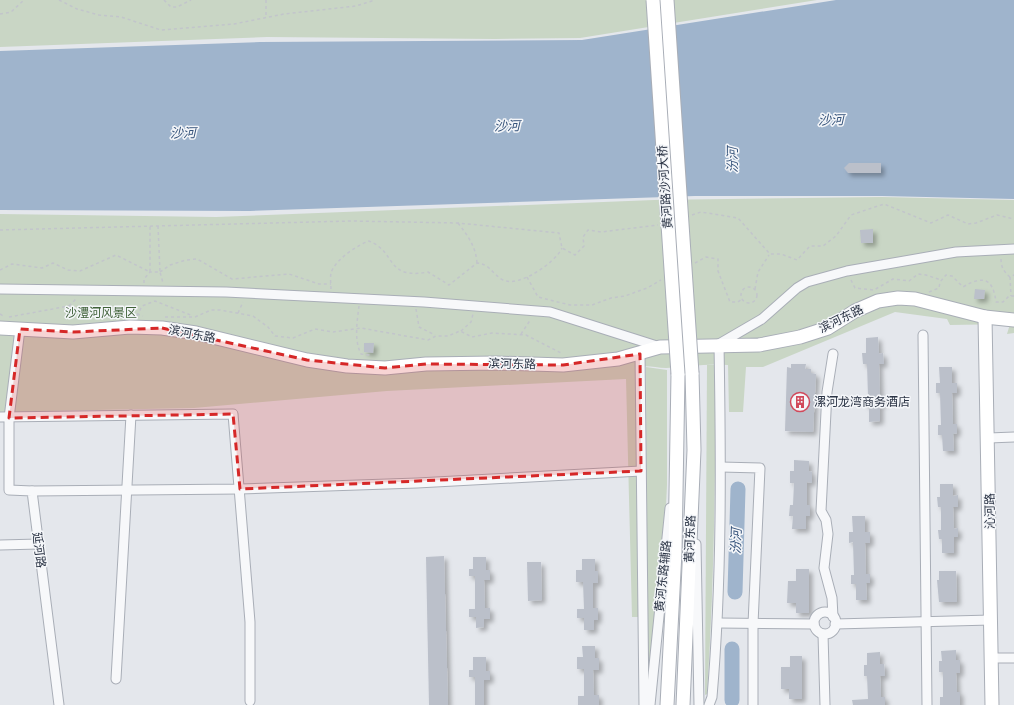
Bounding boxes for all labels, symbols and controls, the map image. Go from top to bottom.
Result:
water label: 沙河 [818,112,847,128]
water label: 沙河 [494,118,523,134]
water label: 沙河 [170,125,199,141]
water label: 汾河 [725,144,740,173]
street label: 黄河路沙河大桥 [655,145,675,229]
street label: 滨河东路 [816,302,866,336]
park label: 沙澧河风景区 [65,306,137,320]
street label: 滨河东路 [167,323,217,345]
street label: 滨河东路 [488,357,536,371]
building icon: 漯河龙湾商务酒店 [789,391,811,413]
place label: 漯河龙湾商务酒店 [814,395,910,409]
street label: 沁河路 [983,493,997,529]
street label: 黄河东路 [682,515,698,563]
water label: 汾河 [728,525,744,554]
street label: 延河路 [30,531,48,569]
street label: 黄河东路辅路 [652,539,674,613]

